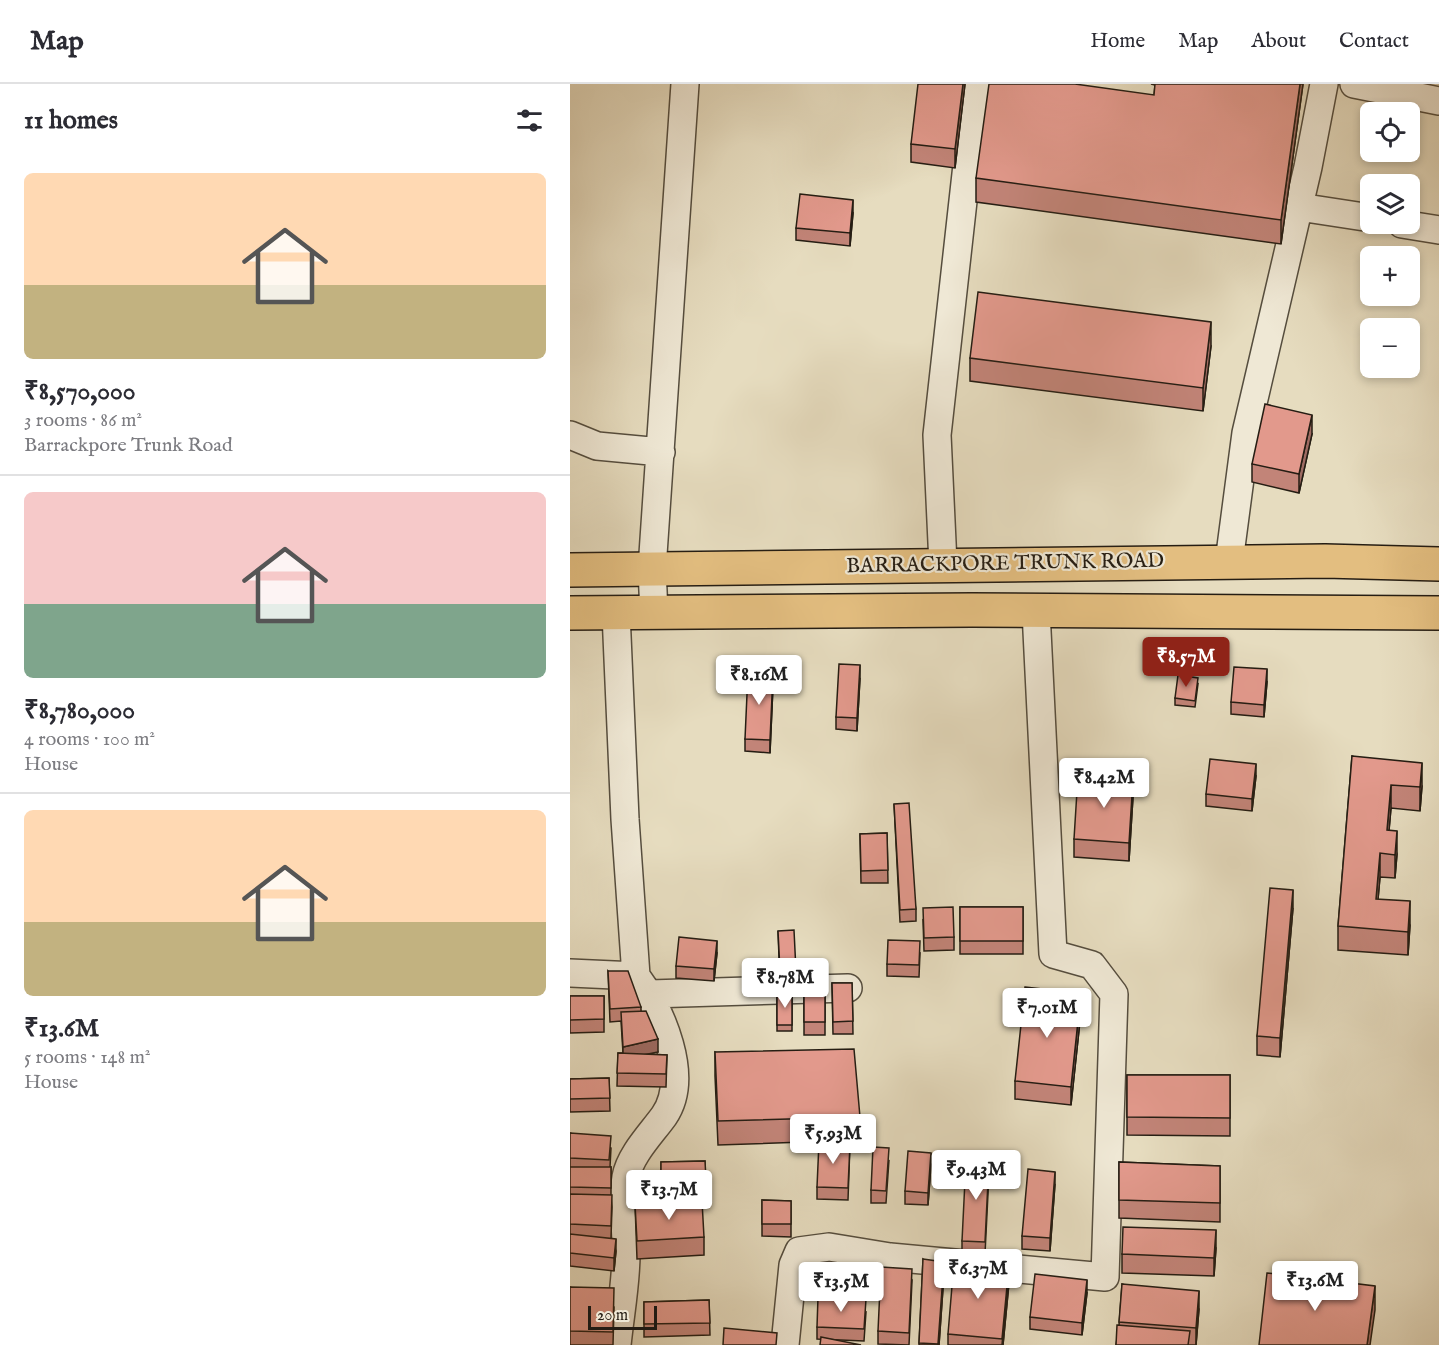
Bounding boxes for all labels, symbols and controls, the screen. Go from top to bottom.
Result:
text: Map [30,24,84,59]
text: Home [1090,28,1145,55]
text: Map [1178,28,1218,55]
text: About [1251,28,1306,55]
text: Contact [1339,28,1409,55]
map controls [1360,102,1420,378]
button: locate [1360,102,1420,162]
text: 11 homes [24,104,118,137]
icon: filters [513,104,546,137]
button: layers [1360,174,1420,234]
icon: home [231,212,339,320]
button: + [1360,246,1420,306]
button: − [1360,318,1420,378]
text: ₹8,570,000 [24,375,136,408]
text: 3 rooms · 86 m² [24,408,142,433]
text: Barrackpore Trunk Road [24,433,233,458]
icon: home [231,531,339,639]
street label: BARRACKPORE TRUNK ROAD [846,548,1164,580]
pin: ₹8.57M [1137,637,1235,688]
text: ₹8.57M [1157,644,1215,669]
pin: ₹8.16M [710,655,808,706]
text: ₹8.16M [730,662,788,687]
text: ₹8,780,000 [24,694,135,727]
text: 4 rooms · 100 m² [24,727,155,752]
text: House [24,752,78,777]
pin: ₹8.42M [1055,758,1153,809]
text: ₹8.42M [1073,765,1135,790]
icon: home [231,849,339,957]
pin: ₹8.78M [736,958,834,1009]
text: ₹8.78M [756,965,814,990]
pin: ₹7.01M [998,988,1096,1039]
text: ₹7.01M [1016,995,1078,1020]
text: ₹13.6M [24,1012,99,1045]
text: 5 rooms · 148 m² [24,1045,151,1070]
text: House [24,1070,78,1095]
pin: ₹5.93M [784,1114,882,1165]
text: ₹5.93M [804,1121,862,1146]
pin: ₹9.43M [927,1150,1025,1201]
text: ₹9.43M [946,1157,1006,1182]
pin: ₹13.7M [620,1170,718,1221]
text: ₹13.7M [640,1177,698,1202]
pin: ₹6.37M [929,1249,1027,1300]
text: ₹6.37M [948,1256,1008,1281]
pin: ₹13.6M [1266,1261,1364,1312]
pin: ₹13.5M [792,1262,890,1313]
text: ₹13.6M [1286,1268,1344,1293]
text: ₹13.5M [813,1269,869,1294]
scale bar [588,1303,657,1330]
text: 20 m [597,1306,628,1326]

